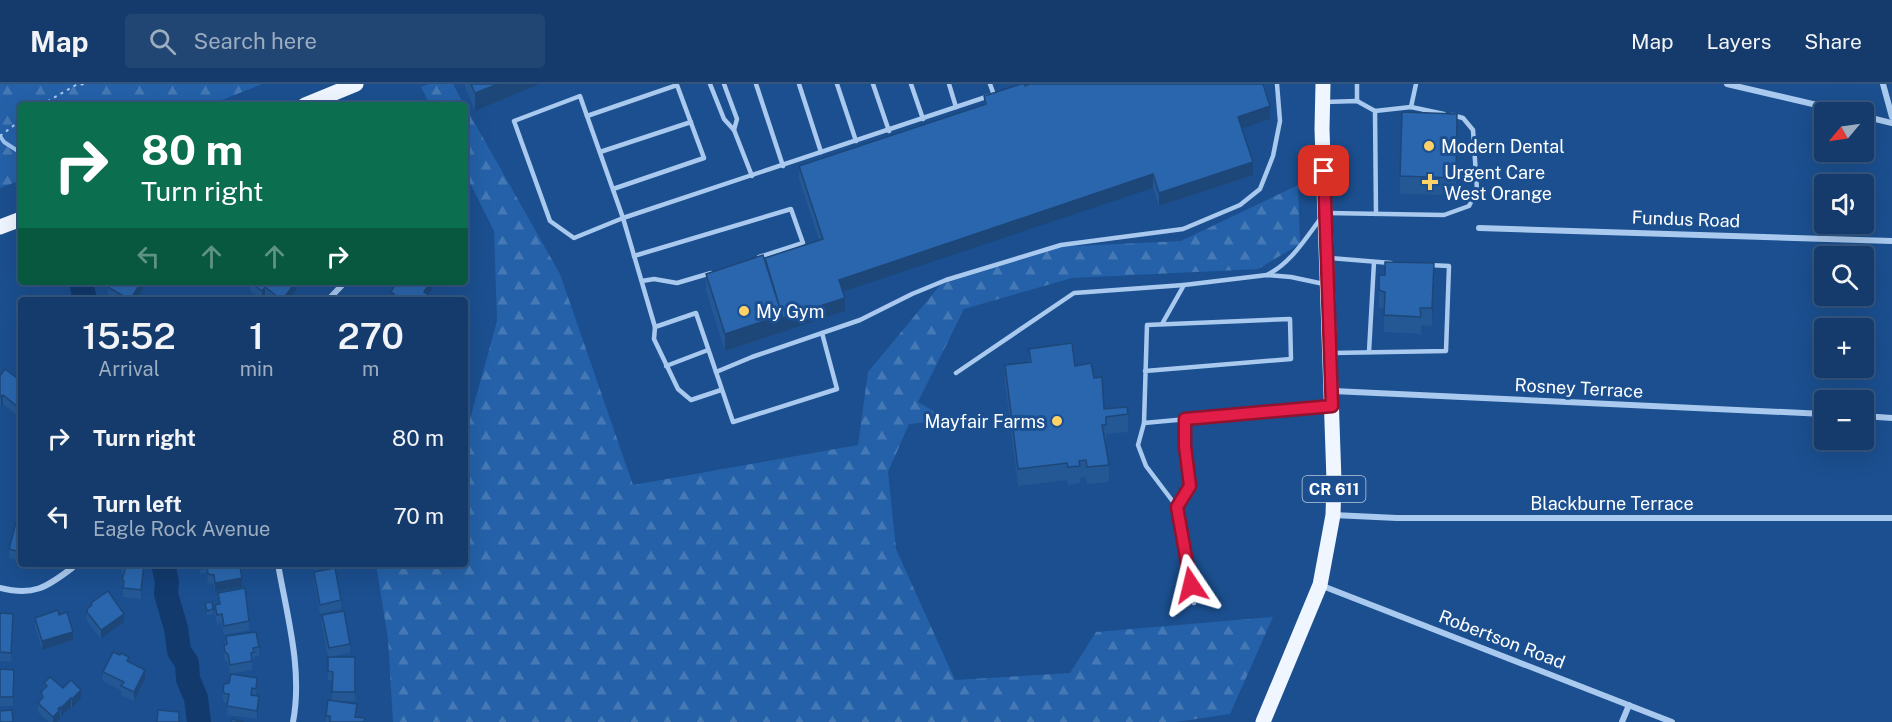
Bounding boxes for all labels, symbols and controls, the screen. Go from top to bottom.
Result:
search box [125,14,545,68]
text: Map [30,25,89,58]
icon: search [146,25,179,58]
text: Search here [194,28,317,54]
text: Map [1631,29,1674,54]
text: Layers [1707,29,1771,54]
text: Share [1804,29,1862,54]
north arrow [1814,102,1874,162]
map controls [1814,102,1874,450]
text: 80 m [141,125,243,174]
icon: right [42,126,120,204]
place label: Modern Dental [1441,136,1565,157]
marker: Modern Dental [1422,139,1436,153]
pin [1298,145,1349,196]
icon: arrive [1307,154,1340,187]
place label: Urgent Care West Orange [1444,162,1552,204]
marker: Urgent Care West Orange [1421,173,1439,191]
button: sound [1814,174,1874,234]
text: Turn right [141,175,264,207]
street label: Fundus Road [1631,207,1741,231]
icon: left [132,240,165,273]
icon: ahead [195,240,228,273]
icon: ahead [258,240,291,273]
icon: right [321,240,354,273]
button: search [1814,246,1874,306]
place label: My Gym [756,301,824,322]
marker: My Gym [737,304,751,318]
text: 15:52 [82,315,176,357]
text: 1 [249,315,264,357]
text: 270 [338,315,404,357]
button: + [1814,318,1874,378]
text: Arrival [98,357,160,381]
text: min [240,357,274,381]
text: m [362,357,379,381]
street label: Rosney Terrace [1514,374,1644,402]
button: − [1814,390,1874,450]
place label: Mayfair Farms [924,411,1045,432]
marker: Mayfair Farms [1050,414,1064,428]
icon: right [42,422,75,455]
text: Turn right [93,425,196,451]
text: 80 m [392,425,444,451]
road number: CR 611 [1302,476,1366,502]
text: Turn left [93,491,182,517]
street label: Blackburne Terrace [1530,493,1694,514]
icon: left [42,500,75,533]
text: 70 m [393,503,444,529]
text: Eagle Rock Avenue [93,517,270,541]
position arrow [1159,553,1223,617]
street label: Robertson Road [1436,605,1568,673]

